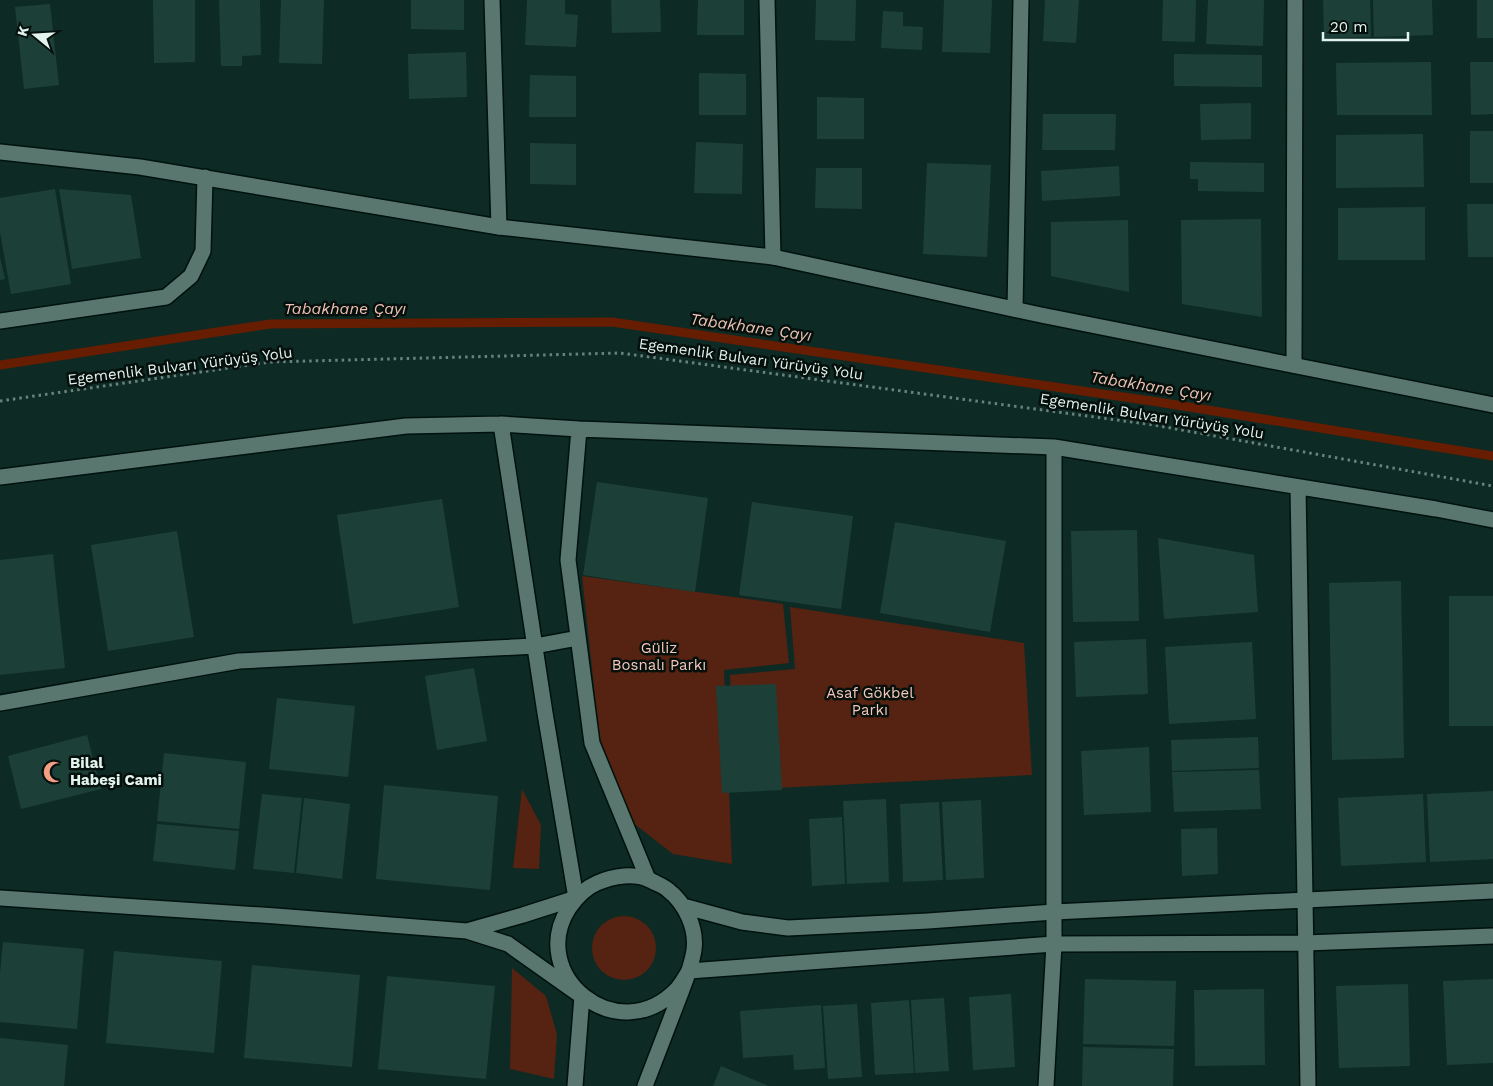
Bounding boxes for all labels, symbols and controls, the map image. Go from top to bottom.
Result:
north arrow [10,10,60,60]
scale bar [1323,10,1408,42]
text: 20 m [1330,18,1368,36]
text: K [14,24,32,38]
water label: Tabakhane Çayı [284,299,406,318]
water label: Tabakhane Çayı [689,309,813,345]
street label: Egemenlik Bulvarı Yürüyüş Yolu [638,334,864,384]
street label: Egemenlik Bulvarı Yürüyüş Yolu [66,343,294,389]
water label: Tabakhane Çayı [1089,367,1213,405]
street label: Egemenlik Bulvarı Yürüyüş Yolu [1039,389,1265,443]
park label: Güliz Bosnalı Parkı [612,639,706,674]
park label: Asaf Gökbel Parkı [826,684,914,719]
place label: Bilal Habeşi Cami [70,754,162,789]
mosque icon: Bilal Habeşi Cami [41,759,67,785]

